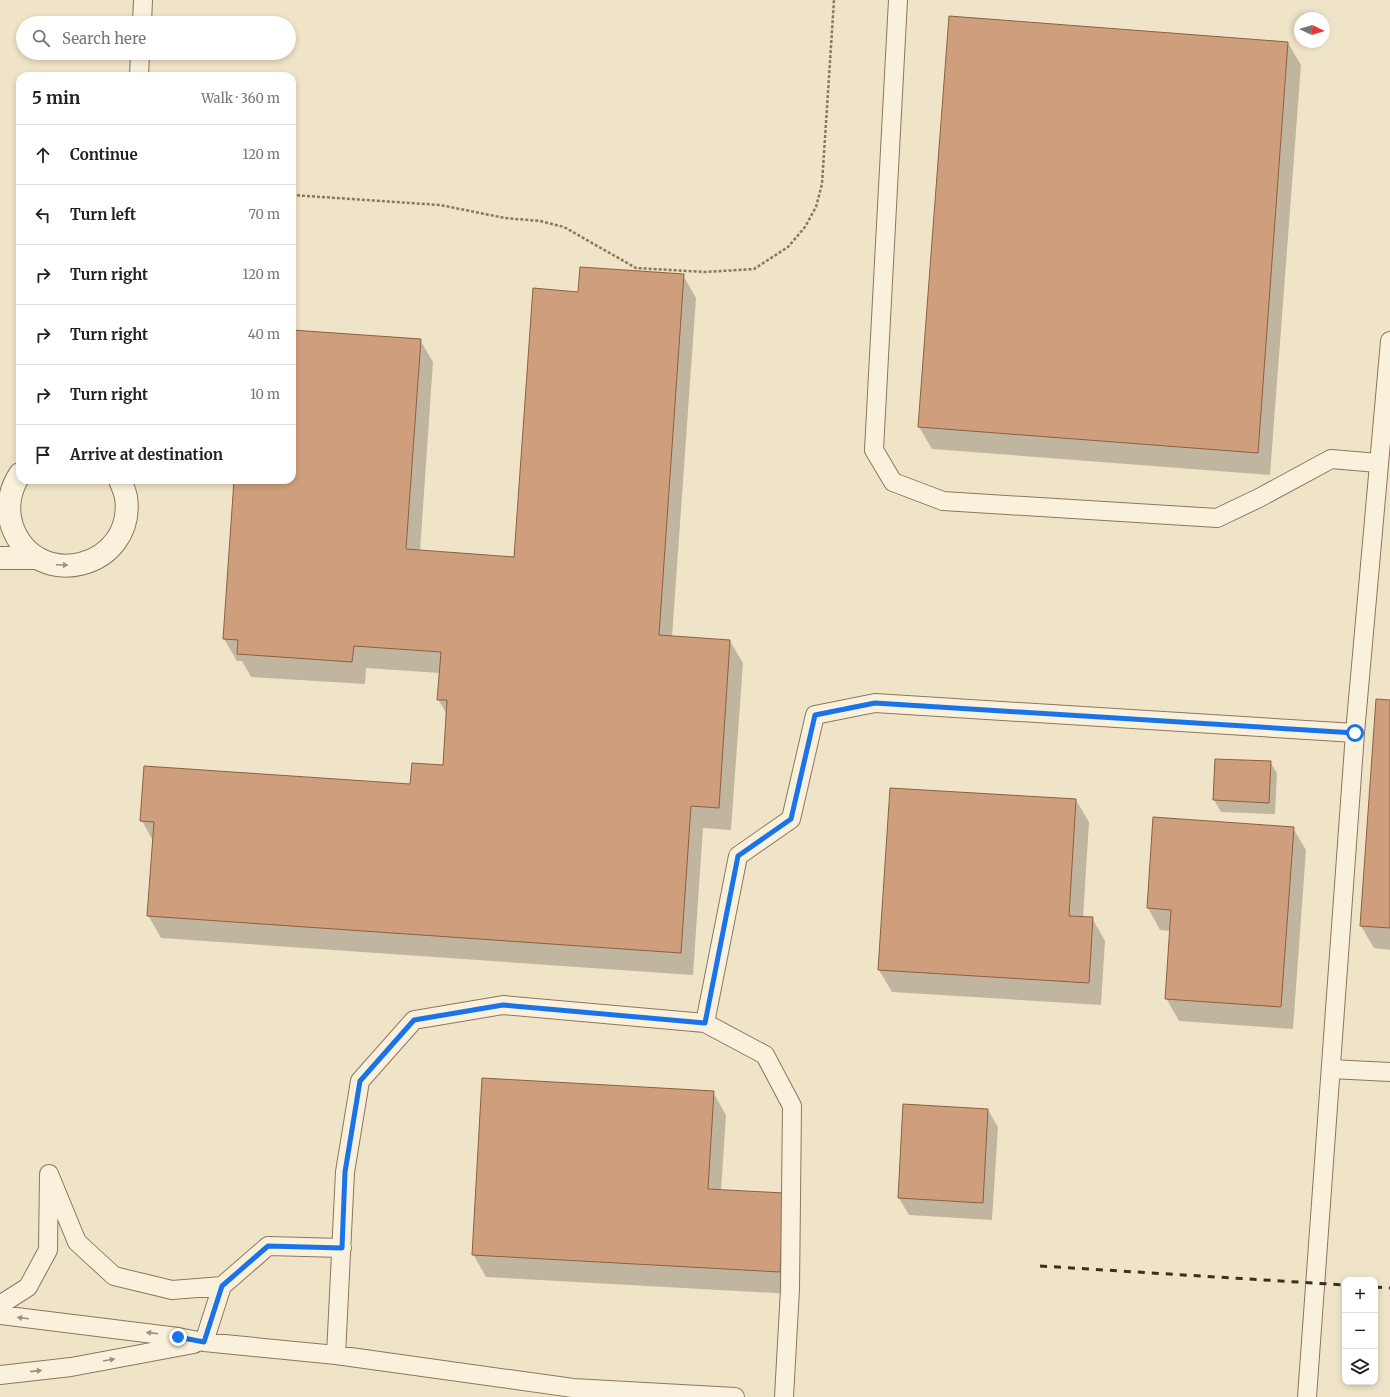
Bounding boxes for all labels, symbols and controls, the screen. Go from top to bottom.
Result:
north arrow [1294,12,1330,48]
search box [16,16,296,60]
icon: search [30,27,52,49]
text: Search here [62,29,146,48]
text: 5 min [32,87,80,109]
text: Walk · 360 m [201,90,280,107]
icon: ahead [32,144,54,166]
text: Continue [70,145,138,164]
text: 120 m [242,146,280,163]
icon: left [32,204,54,226]
text: Turn left [70,205,136,224]
text: 70 m [249,206,280,223]
icon: right [32,264,54,286]
text: Turn right [70,265,148,284]
text: 120 m [242,266,280,283]
icon: right [32,324,54,346]
text: Turn right [70,325,148,344]
text: 40 m [248,326,280,343]
icon: right [32,384,54,406]
text: Turn right [70,385,148,404]
text: 10 m [250,386,280,403]
icon: arrive [32,444,54,466]
text: Arrive at destination [70,445,223,464]
one-way arrow [56,562,68,569]
route start [1346,724,1364,742]
map controls [1342,1277,1378,1385]
button: + [1342,1277,1378,1313]
button: − [1342,1313,1378,1349]
one-way arrow [17,1315,29,1321]
route end [169,1328,187,1346]
one-way arrow [146,1330,158,1337]
button: layers [1342,1349,1378,1385]
one-way arrow [103,1356,116,1362]
one-way arrow [30,1367,42,1374]

